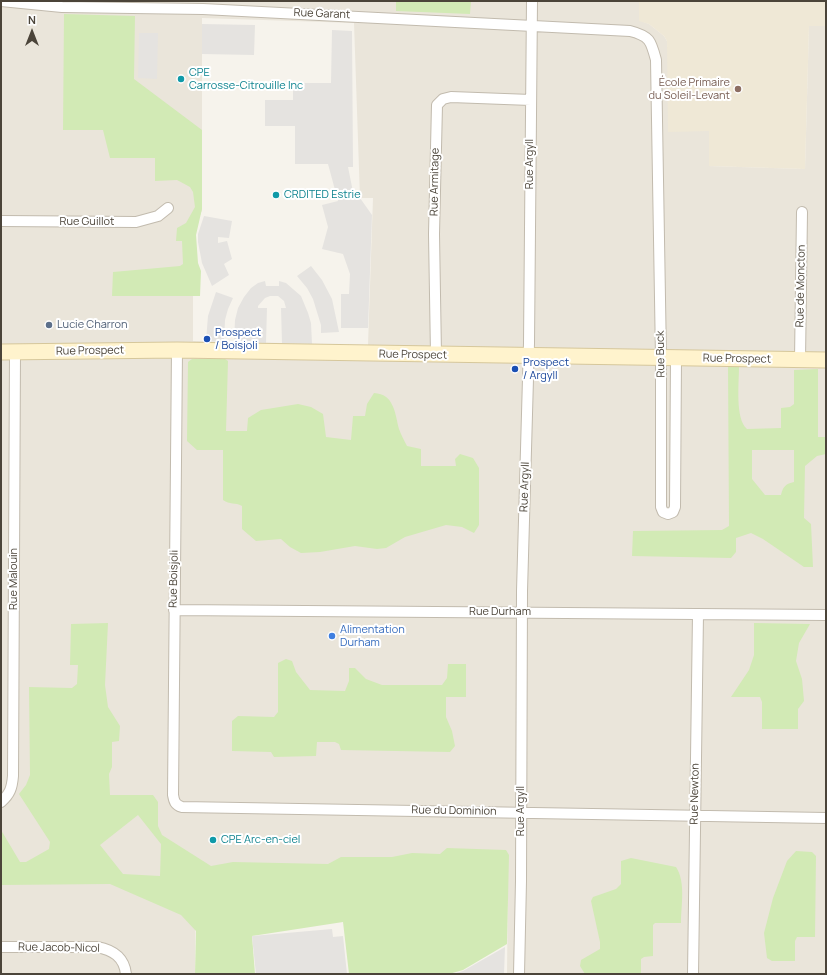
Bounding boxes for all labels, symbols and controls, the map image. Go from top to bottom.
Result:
street label: Rue Garant [293,6,351,22]
north arrow [12,12,52,52]
text: N [28,12,36,27]
place label: CPE Carrosse-Citrouille Inc [189,66,303,92]
marker: CPE Carrosse-Citrouille Inc [176,74,186,84]
place label: École Primaire du Soleil-Levant [649,76,730,102]
marker: École Primaire du Soleil-Levant [733,84,743,94]
street label: Rue Argyll [523,139,537,189]
street label: Rue Armitage [428,148,442,216]
place label: CRDITED Estrie [284,188,361,202]
marker: CRDITED Estrie [271,190,281,200]
street label: Rue Guillot [59,215,115,229]
street label: Rue de Moncton [794,244,808,328]
place label: Lucie Charron [57,318,128,332]
marker: Lucie Charron [44,320,54,330]
place label: Prospect / Boisjoli [215,326,261,352]
street label: Rue Buck [654,330,668,378]
marker: Prospect / Boisjoli [202,334,212,344]
street label: Rue Prospect [56,344,124,358]
street label: Rue Prospect [379,348,447,362]
street label: Rue Prospect [703,352,771,366]
place label: Prospect / Argyll [523,356,569,382]
marker: Prospect / Argyll [510,364,520,374]
street label: Rue Argyll [518,462,532,512]
street label: Rue Malouin [7,548,21,610]
street label: Rue Boisjoli [167,550,181,608]
street label: Rue Durham [469,605,531,619]
place label: Alimentation Durham [340,623,405,649]
marker: Alimentation Durham [327,631,337,641]
street label: Rue Newton [688,763,702,825]
street label: Rue Argyll [514,786,528,836]
street label: Rue du Dominion [411,804,497,818]
place label: CPE Arc-en-ciel [221,833,300,847]
marker: CPE Arc-en-ciel [208,835,218,845]
street label: Rue Jacob-Nicol [18,941,100,955]

